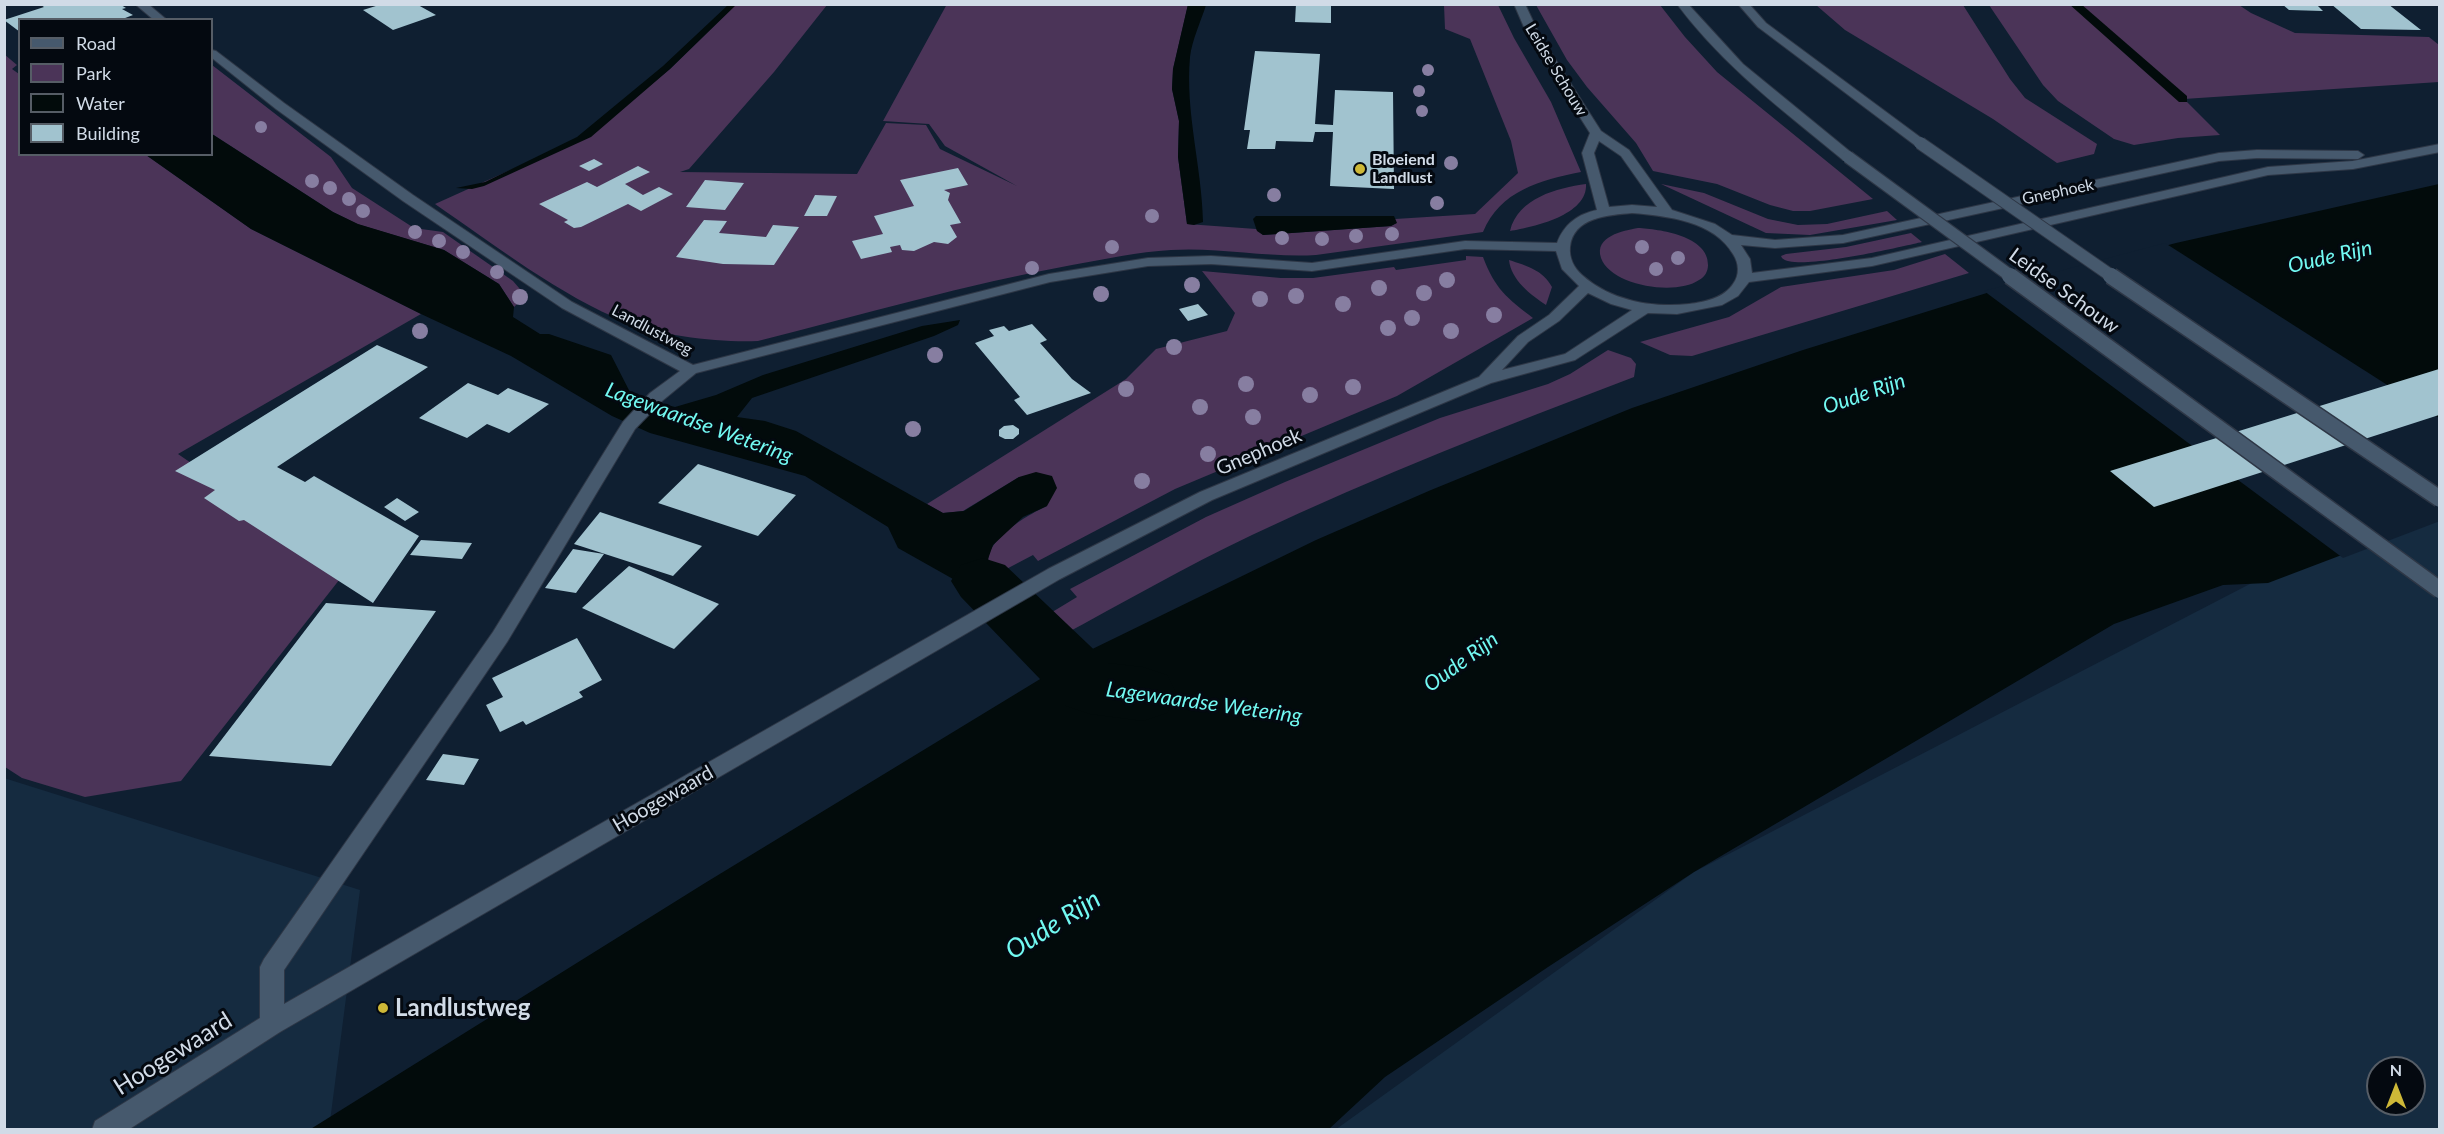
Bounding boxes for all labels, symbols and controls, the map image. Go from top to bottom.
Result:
legend [18,18,213,156]
street label: Leidse Schouw [1521,20,1591,120]
text: Road [76,32,116,54]
text: Park [76,62,111,84]
text: Water [76,92,125,114]
text: Building [76,122,140,144]
place label: Bloeiend Landlust [1372,150,1435,188]
marker: Bloeiend Landlust [1353,162,1367,176]
street label: Gnephoek [2021,175,2095,209]
water label: Oude Rijn [2285,235,2375,279]
street label: Leidse Schouw [2004,243,2124,339]
street label: Landlustweg [608,301,696,359]
water label: Oude Rijn [1819,368,1909,420]
water label: Lagewaardse Wetering [602,377,796,469]
street label: Gnephoek [1213,423,1305,481]
water label: Oude Rijn [1419,627,1503,697]
water label: Lagewaardse Wetering [1104,677,1304,729]
street label: Hoogewaard [609,761,717,837]
water label: Oude Rijn [1000,884,1106,966]
place label: Landlustweg [395,994,530,1022]
marker: Landlustweg [376,1001,390,1015]
street label: Hoogewaard [108,1006,238,1102]
north arrow [2366,1056,2426,1116]
text: N [2390,1060,2402,1079]

